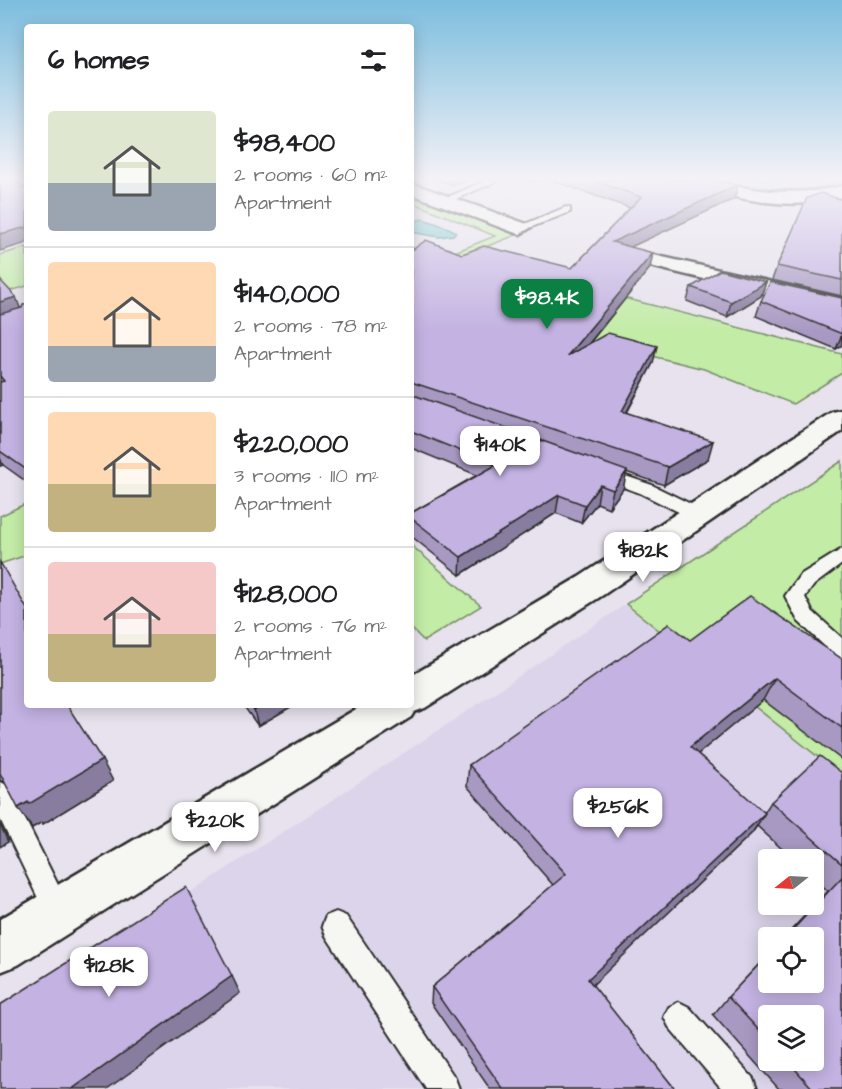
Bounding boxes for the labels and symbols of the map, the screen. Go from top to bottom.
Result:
pin: $98.4K [498,279,596,330]
pin: $140K [458,426,542,477]
pin: $182K [601,532,685,583]
pin: $256K [576,788,660,839]
pin: $220K [173,802,257,853]
north arrow [758,849,824,915]
pin: $128K [67,947,151,998]

